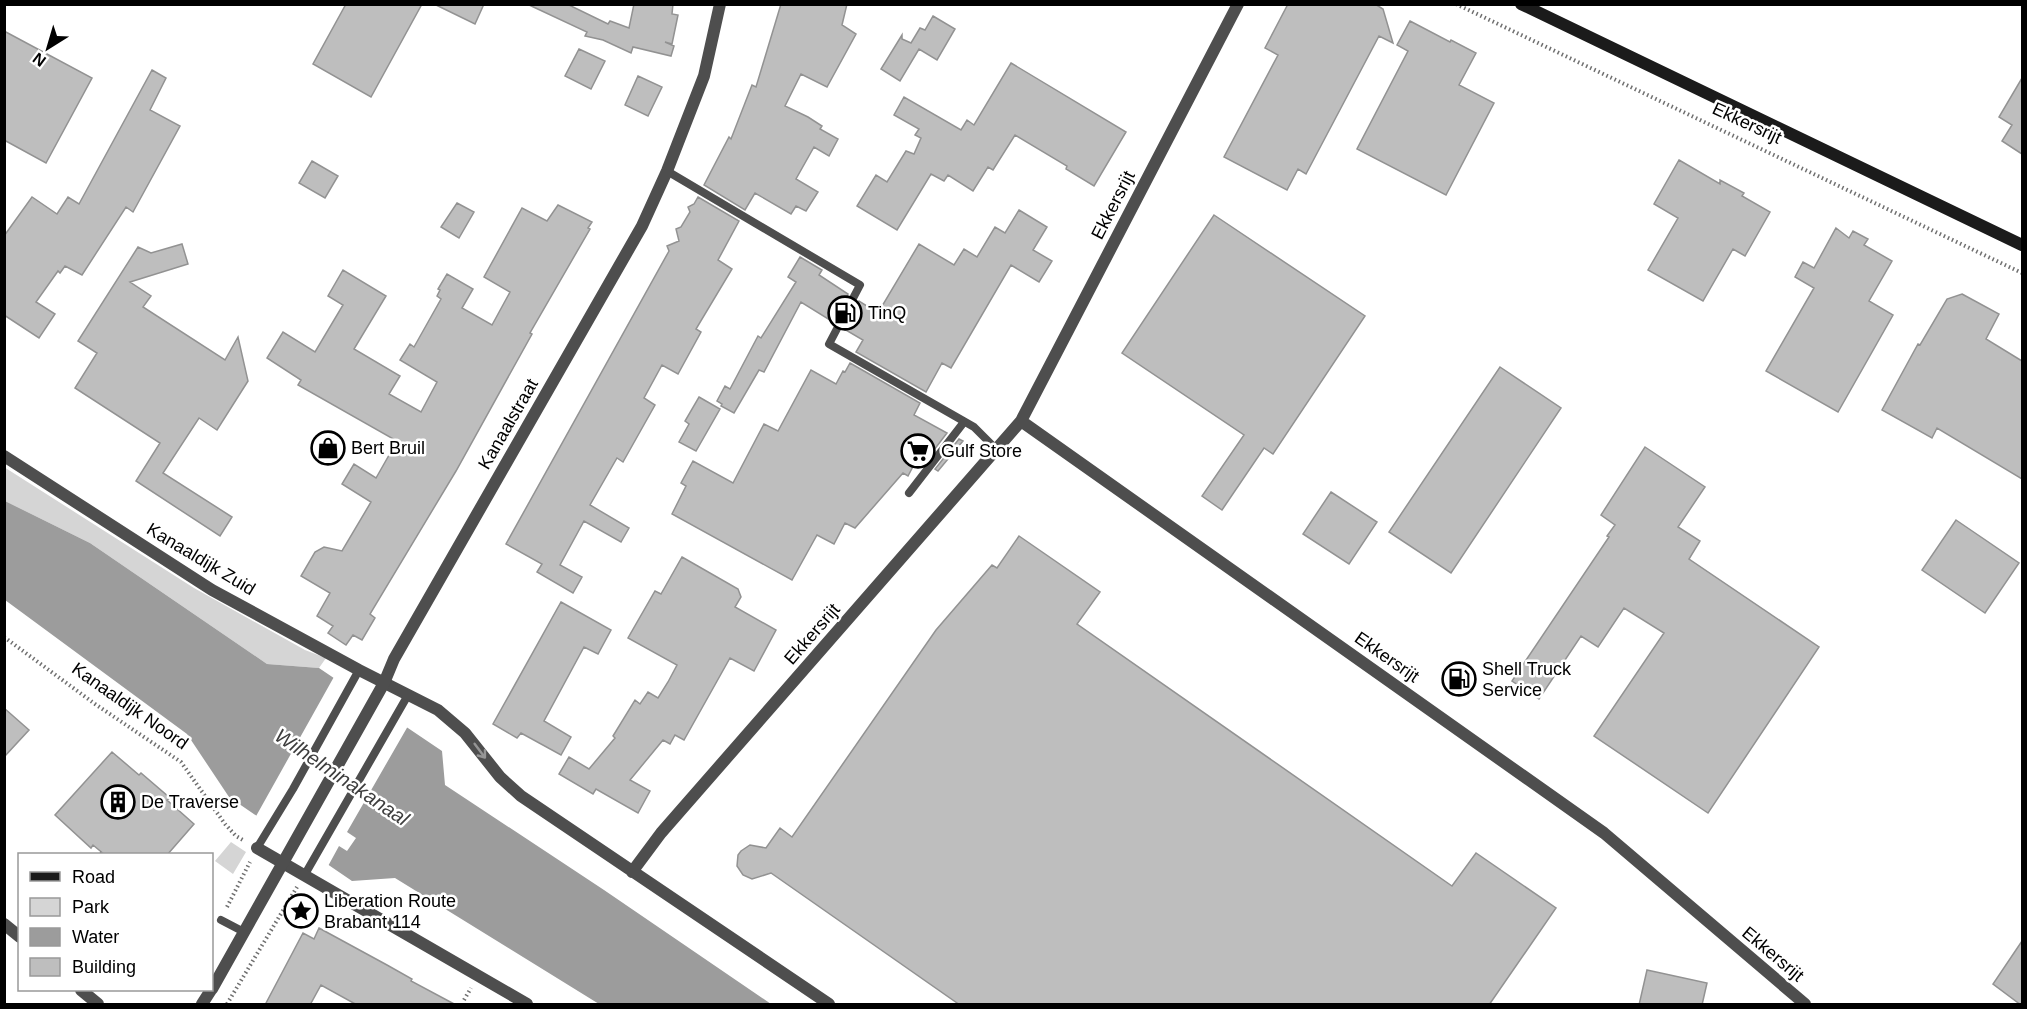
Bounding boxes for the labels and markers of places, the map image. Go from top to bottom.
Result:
fuel station icon: TinQ [827,295,863,331]
place label: TinQ [868,303,906,323]
shop icon: Bert Bruil [310,430,346,466]
supermarket icon: Gulf Store [900,433,936,469]
place label: Bert Bruil [351,438,425,458]
place label: Gulf Store [941,441,1022,461]
place label: Shell Truck Service [1482,659,1572,700]
fuel station icon: Shell Truck Service [1441,661,1477,697]
building icon: De Traverse [100,784,136,820]
place label: De Traverse [141,792,239,812]
place label: Liberation Route Brabant 114 [324,891,456,932]
place icon: Liberation Route Brabant 114 [283,893,319,929]

